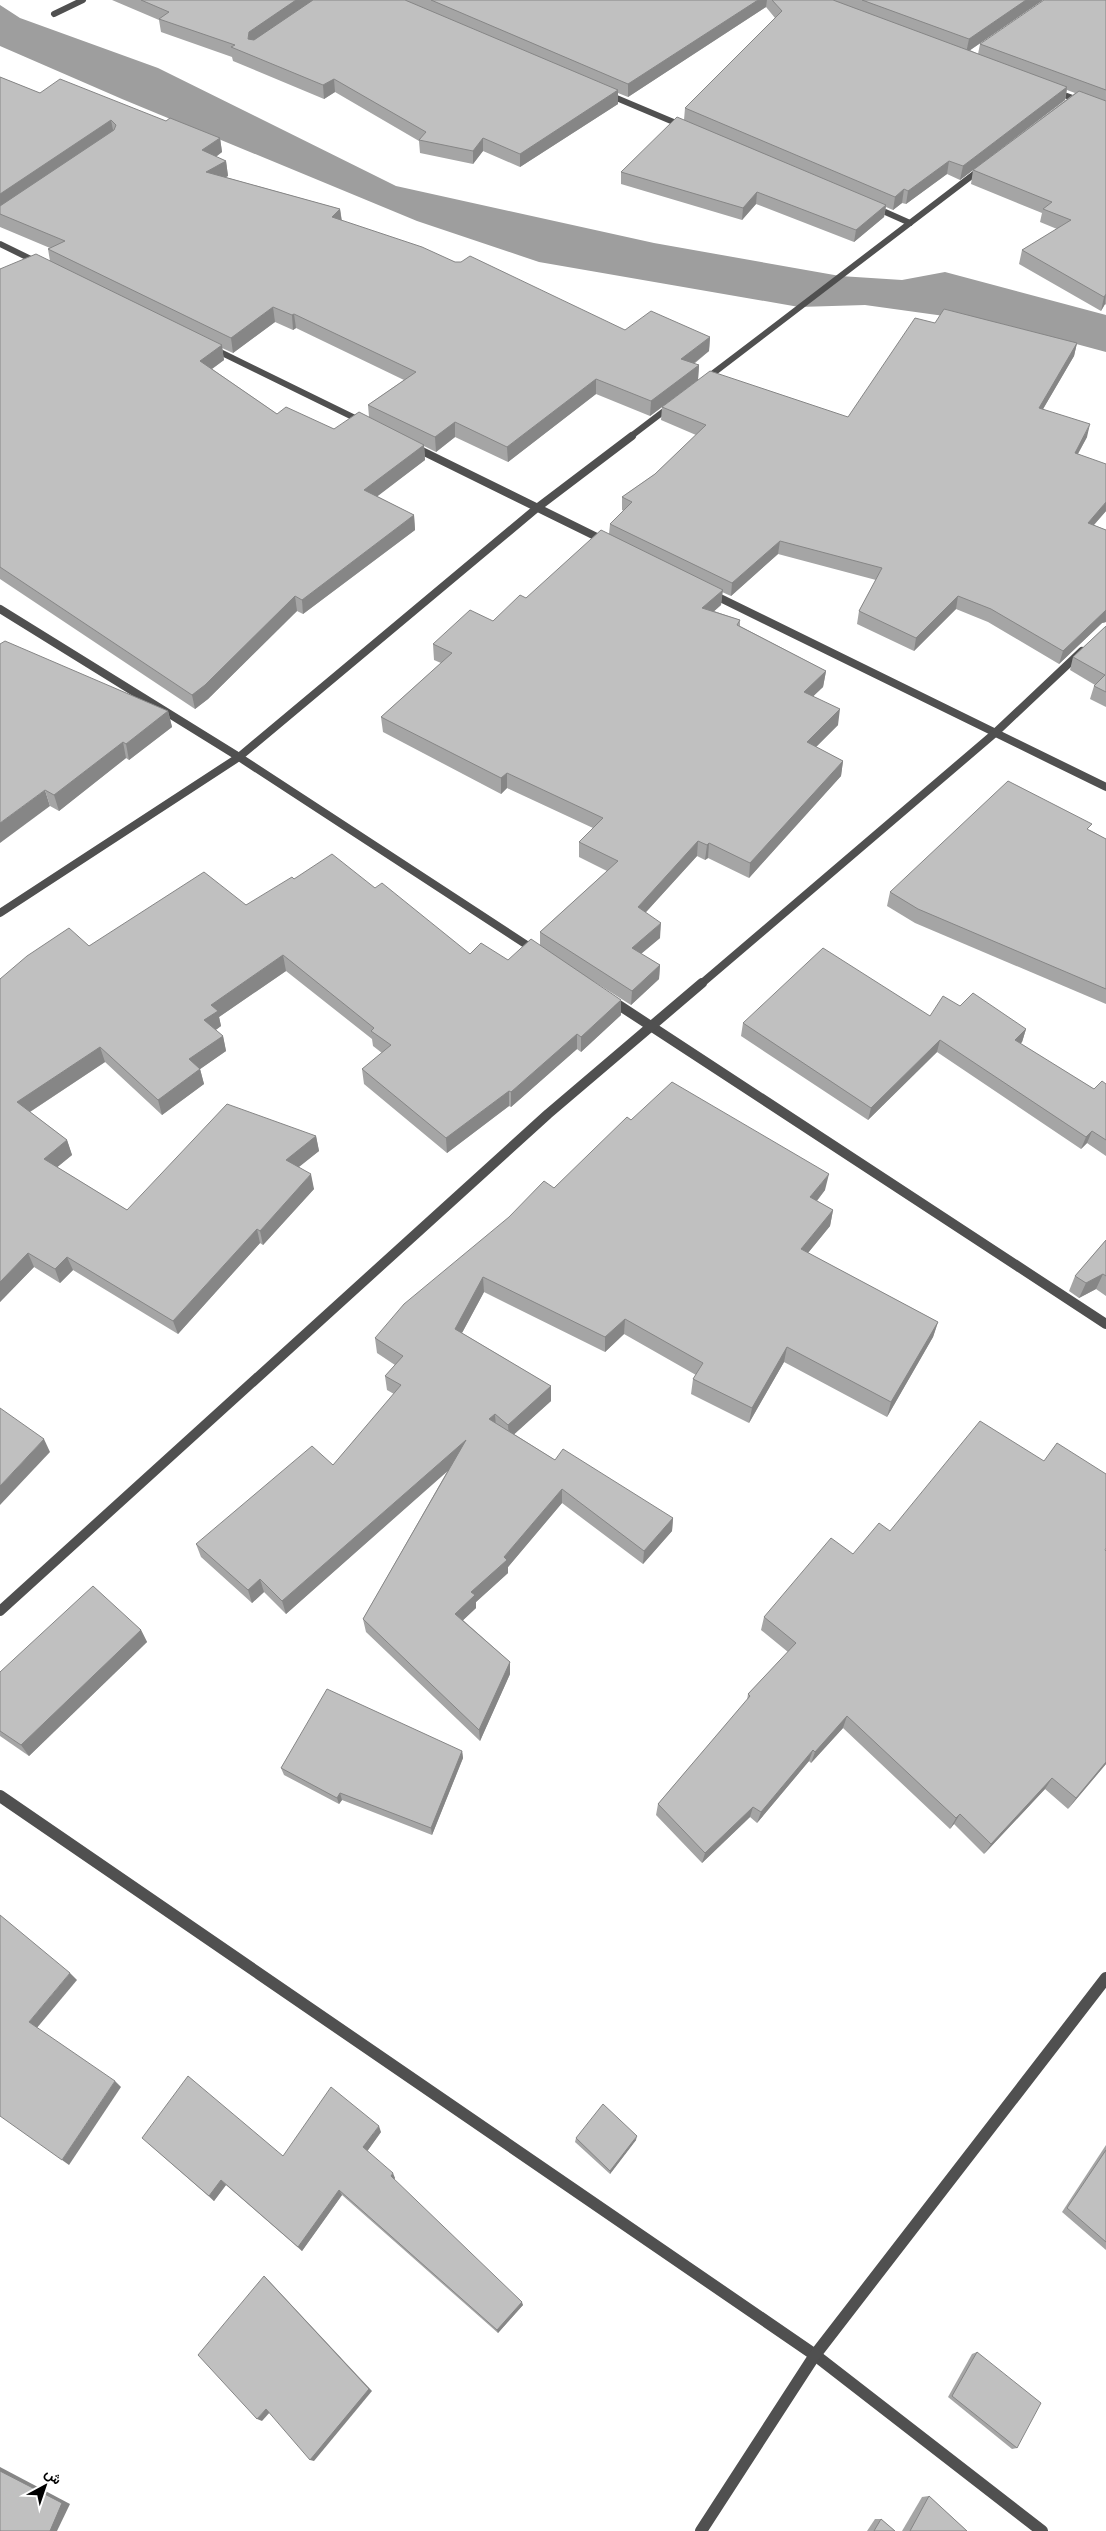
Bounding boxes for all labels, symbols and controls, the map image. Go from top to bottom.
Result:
north arrow [20,2461,70,2511]
text: ش [41,2465,65,2488]

